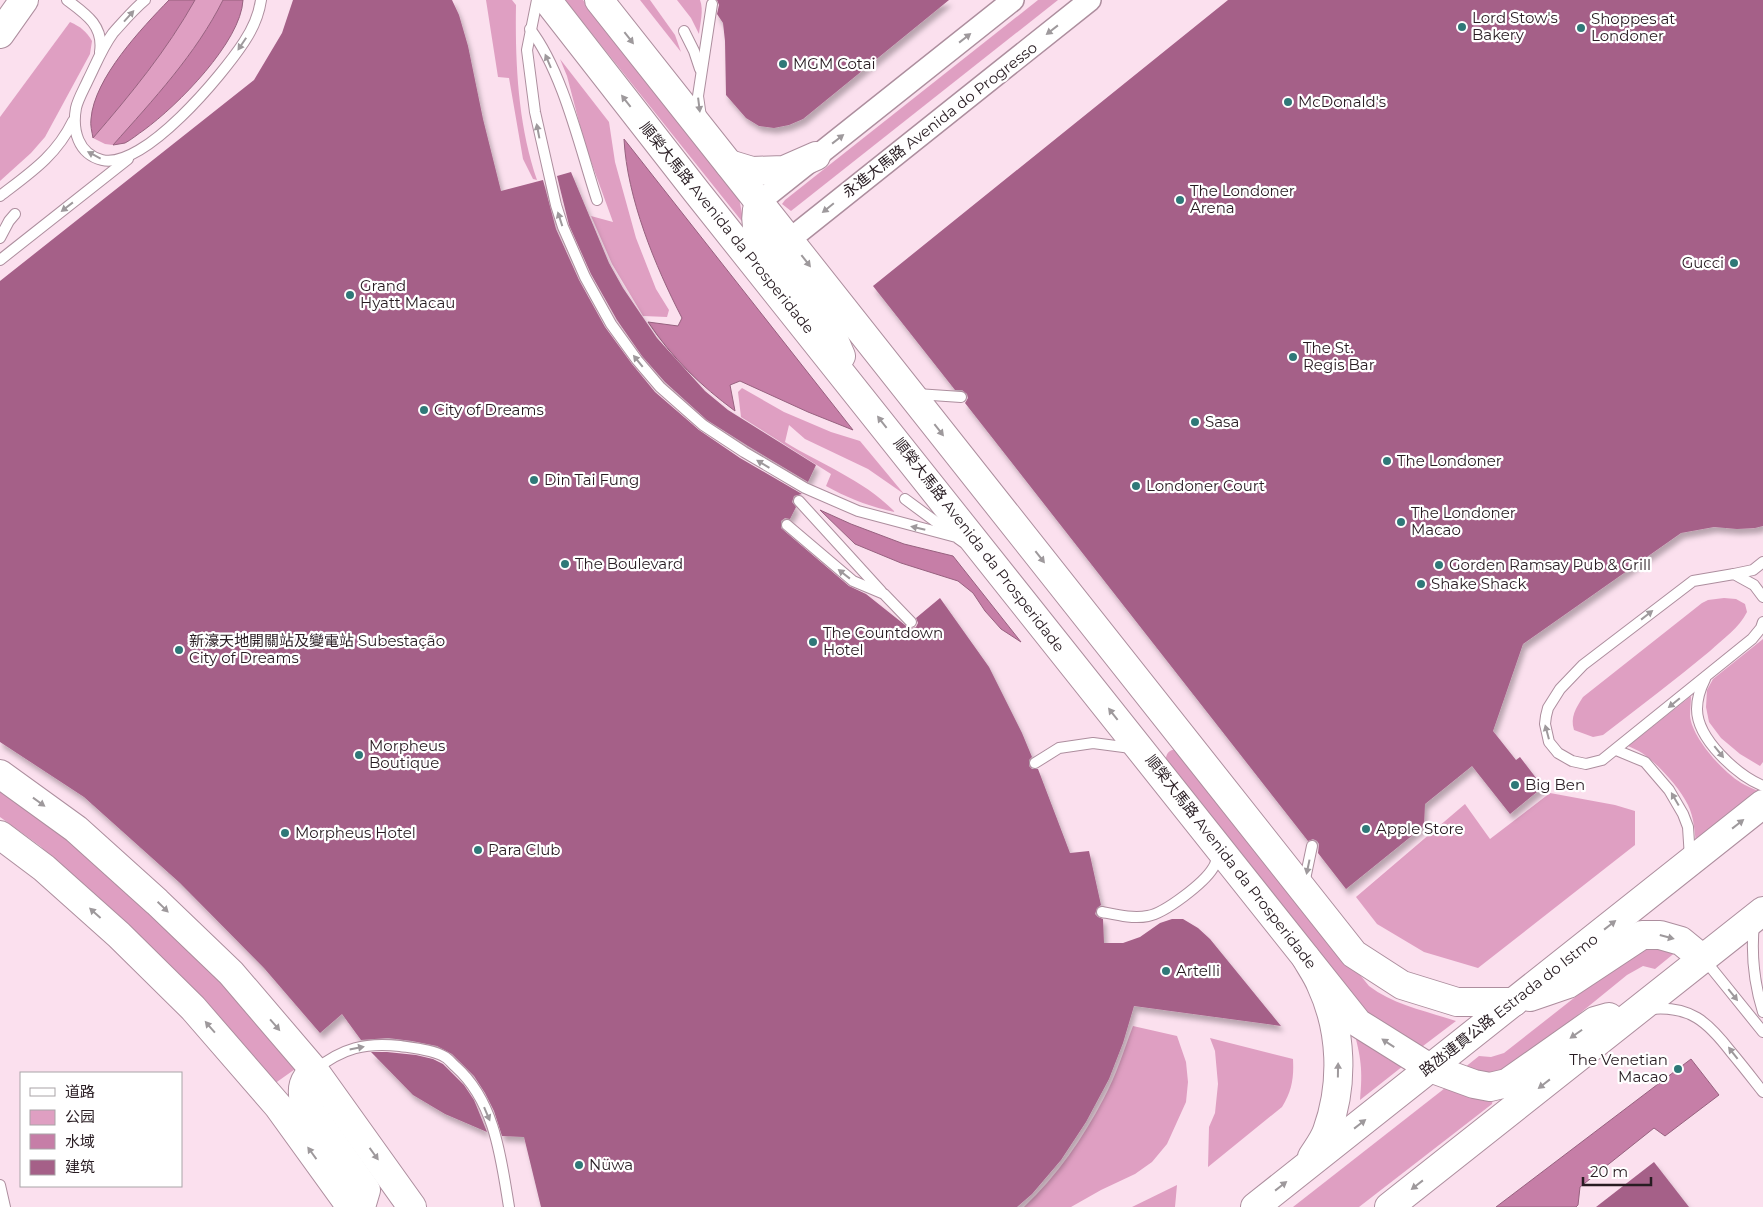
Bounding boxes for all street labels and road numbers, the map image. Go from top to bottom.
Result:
street label: 永進大馬路 Avenida do Progresso [839,38,1041,202]
street label: 順榮大馬路 Avenida da Prosperidade [636,118,819,337]
street label: 順榮大馬路 Avenida da Prosperidade [890,434,1069,656]
street label: 順榮大馬路 Avenida da Prosperidade [1142,751,1321,973]
street label: 路氹連貫公路 Estrada do Istmo [1416,929,1602,1080]

